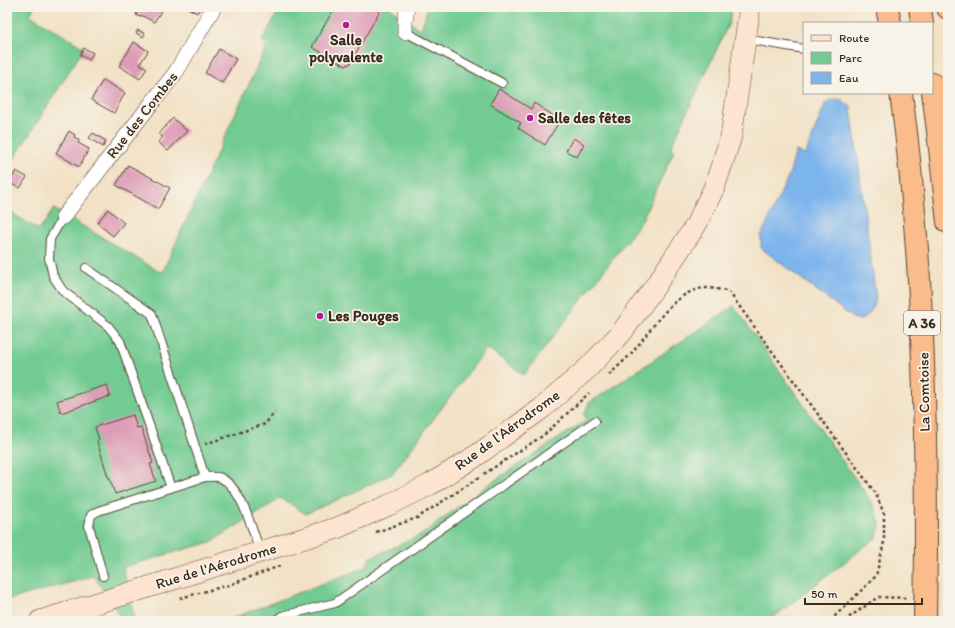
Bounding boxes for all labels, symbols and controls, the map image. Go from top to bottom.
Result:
marker: Salle polyvalente [341,20,351,30]
legend [803,22,933,94]
place label: Salle polyvalente [308,31,383,67]
text: Route [839,31,869,45]
text: Parc [839,51,862,65]
street label: Rue des Combes [103,68,182,162]
text: Eau [839,71,859,85]
place label: Salle des fêtes [538,109,631,127]
marker: Salle des fêtes [525,113,535,123]
place label: Les Pouges [328,307,399,326]
marker: Les Pouges [315,311,325,321]
road number: A 36 [904,311,940,335]
street label: La Comtoise [914,352,934,432]
street label: Rue de l'Aérodrome [451,386,563,474]
street label: Rue de l'Aérodrome [153,539,279,593]
scale bar [805,580,922,606]
text: 50 m [811,587,837,601]

